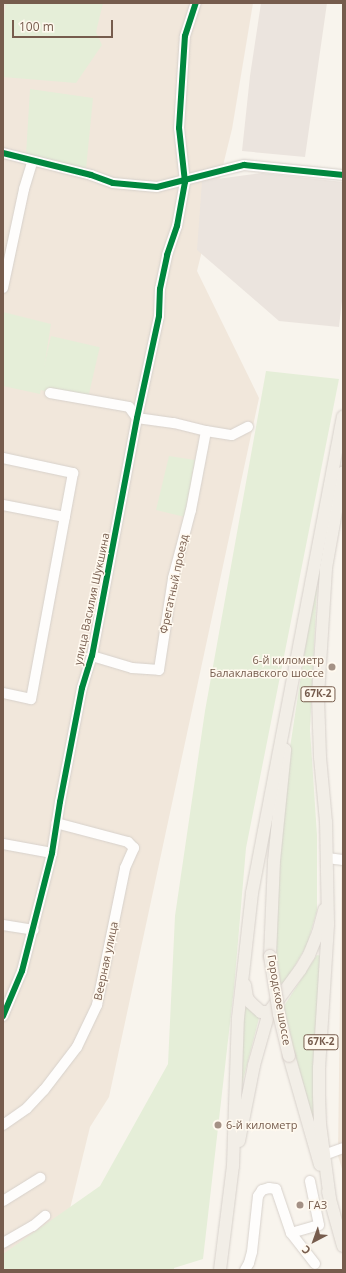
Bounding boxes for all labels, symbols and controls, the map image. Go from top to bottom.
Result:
scale bar [14,12,115,38]
text: 100 m [19,18,54,35]
street label: улица Василия Шукшина [72,532,112,666]
street label: Фрегатный проезд [157,533,191,635]
place label: 6-й километр Балаклавского шоccе [209,654,324,680]
marker: 6-й километр Балаклавского шоccе [327,662,337,672]
road number: 67К-2 [300,686,336,702]
street label: Веерная улица [91,920,121,1002]
street label: Городское шоссе [265,954,293,1046]
road number: 67К-2 [303,1034,339,1050]
place label: 6-й километр [226,1118,297,1132]
marker: 6-й километр [213,1120,223,1130]
place label: ГАЗ [308,1198,327,1212]
marker: ГАЗ [295,1200,305,1210]
north arrow [294,1221,334,1261]
text: С [298,1242,313,1258]

